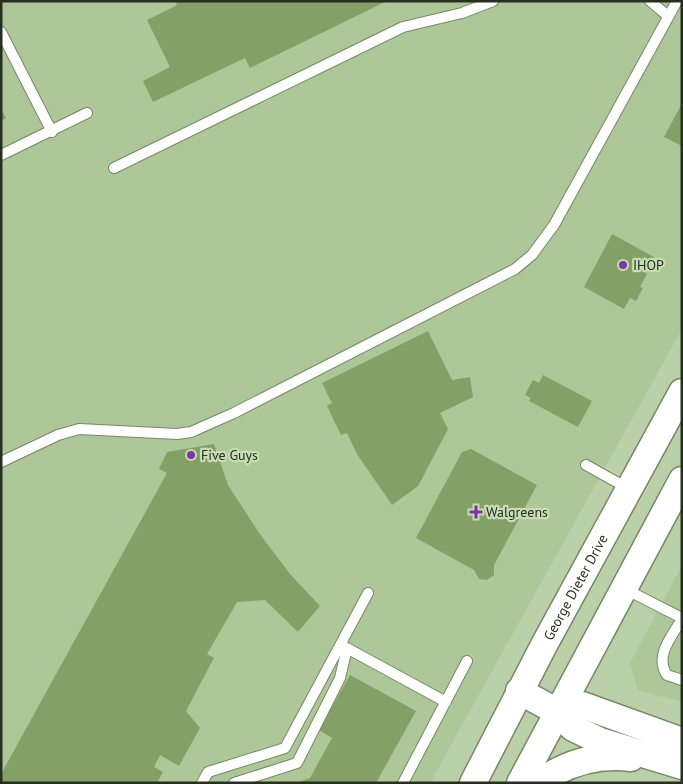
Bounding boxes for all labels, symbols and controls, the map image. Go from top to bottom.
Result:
place label: IHOP [633,256,664,274]
marker: IHOP [617,259,629,271]
place label: Five Guys [201,446,258,464]
marker: Five Guys [185,449,197,461]
place label: Walgreens [486,503,548,521]
marker: Walgreens [470,506,482,518]
street label: George Dieter Drive [539,531,612,643]

